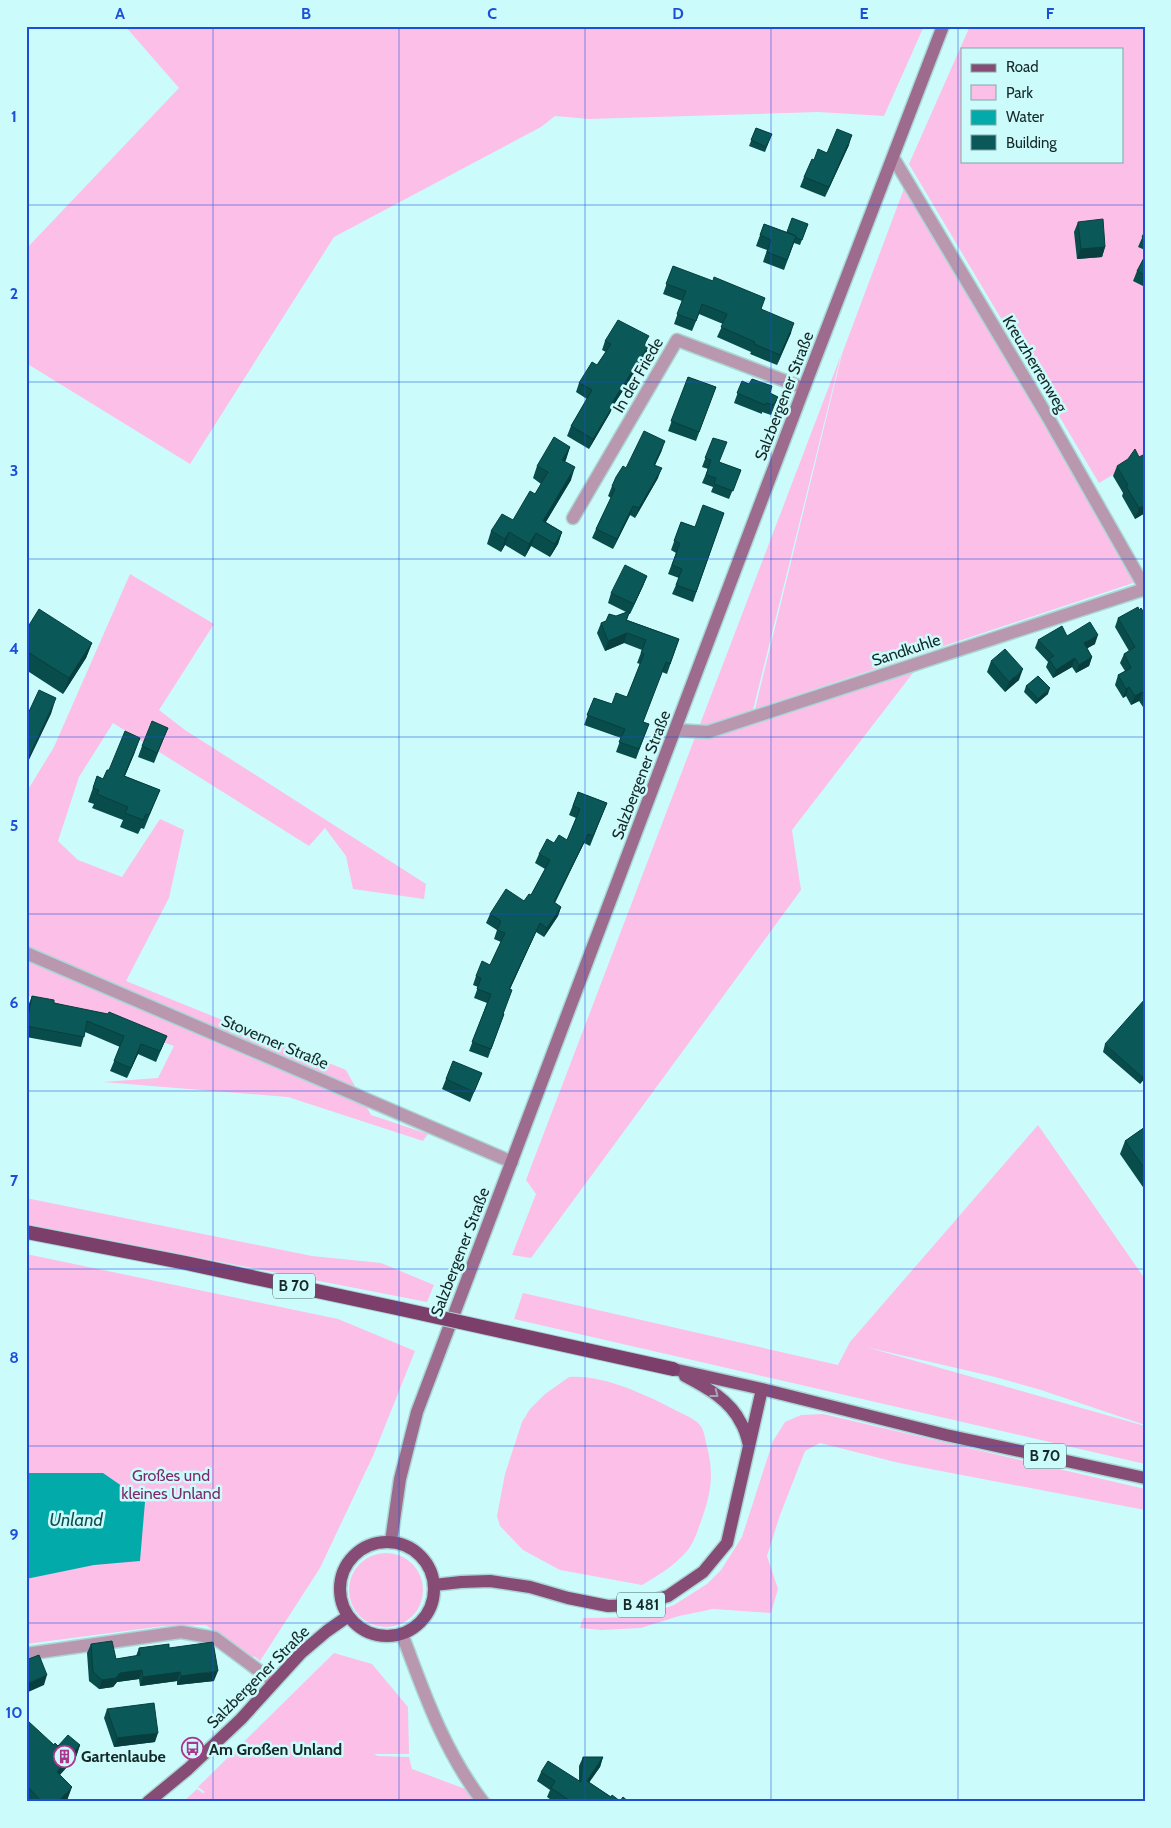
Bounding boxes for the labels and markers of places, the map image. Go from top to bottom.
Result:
bus stop icon: Am Großen Unland [181,1737,205,1761]
place label: Am Großen Unland [209,1740,342,1759]
building icon: Gartenlaube [53,1744,77,1768]
place label: Gartenlaube [81,1747,166,1766]

